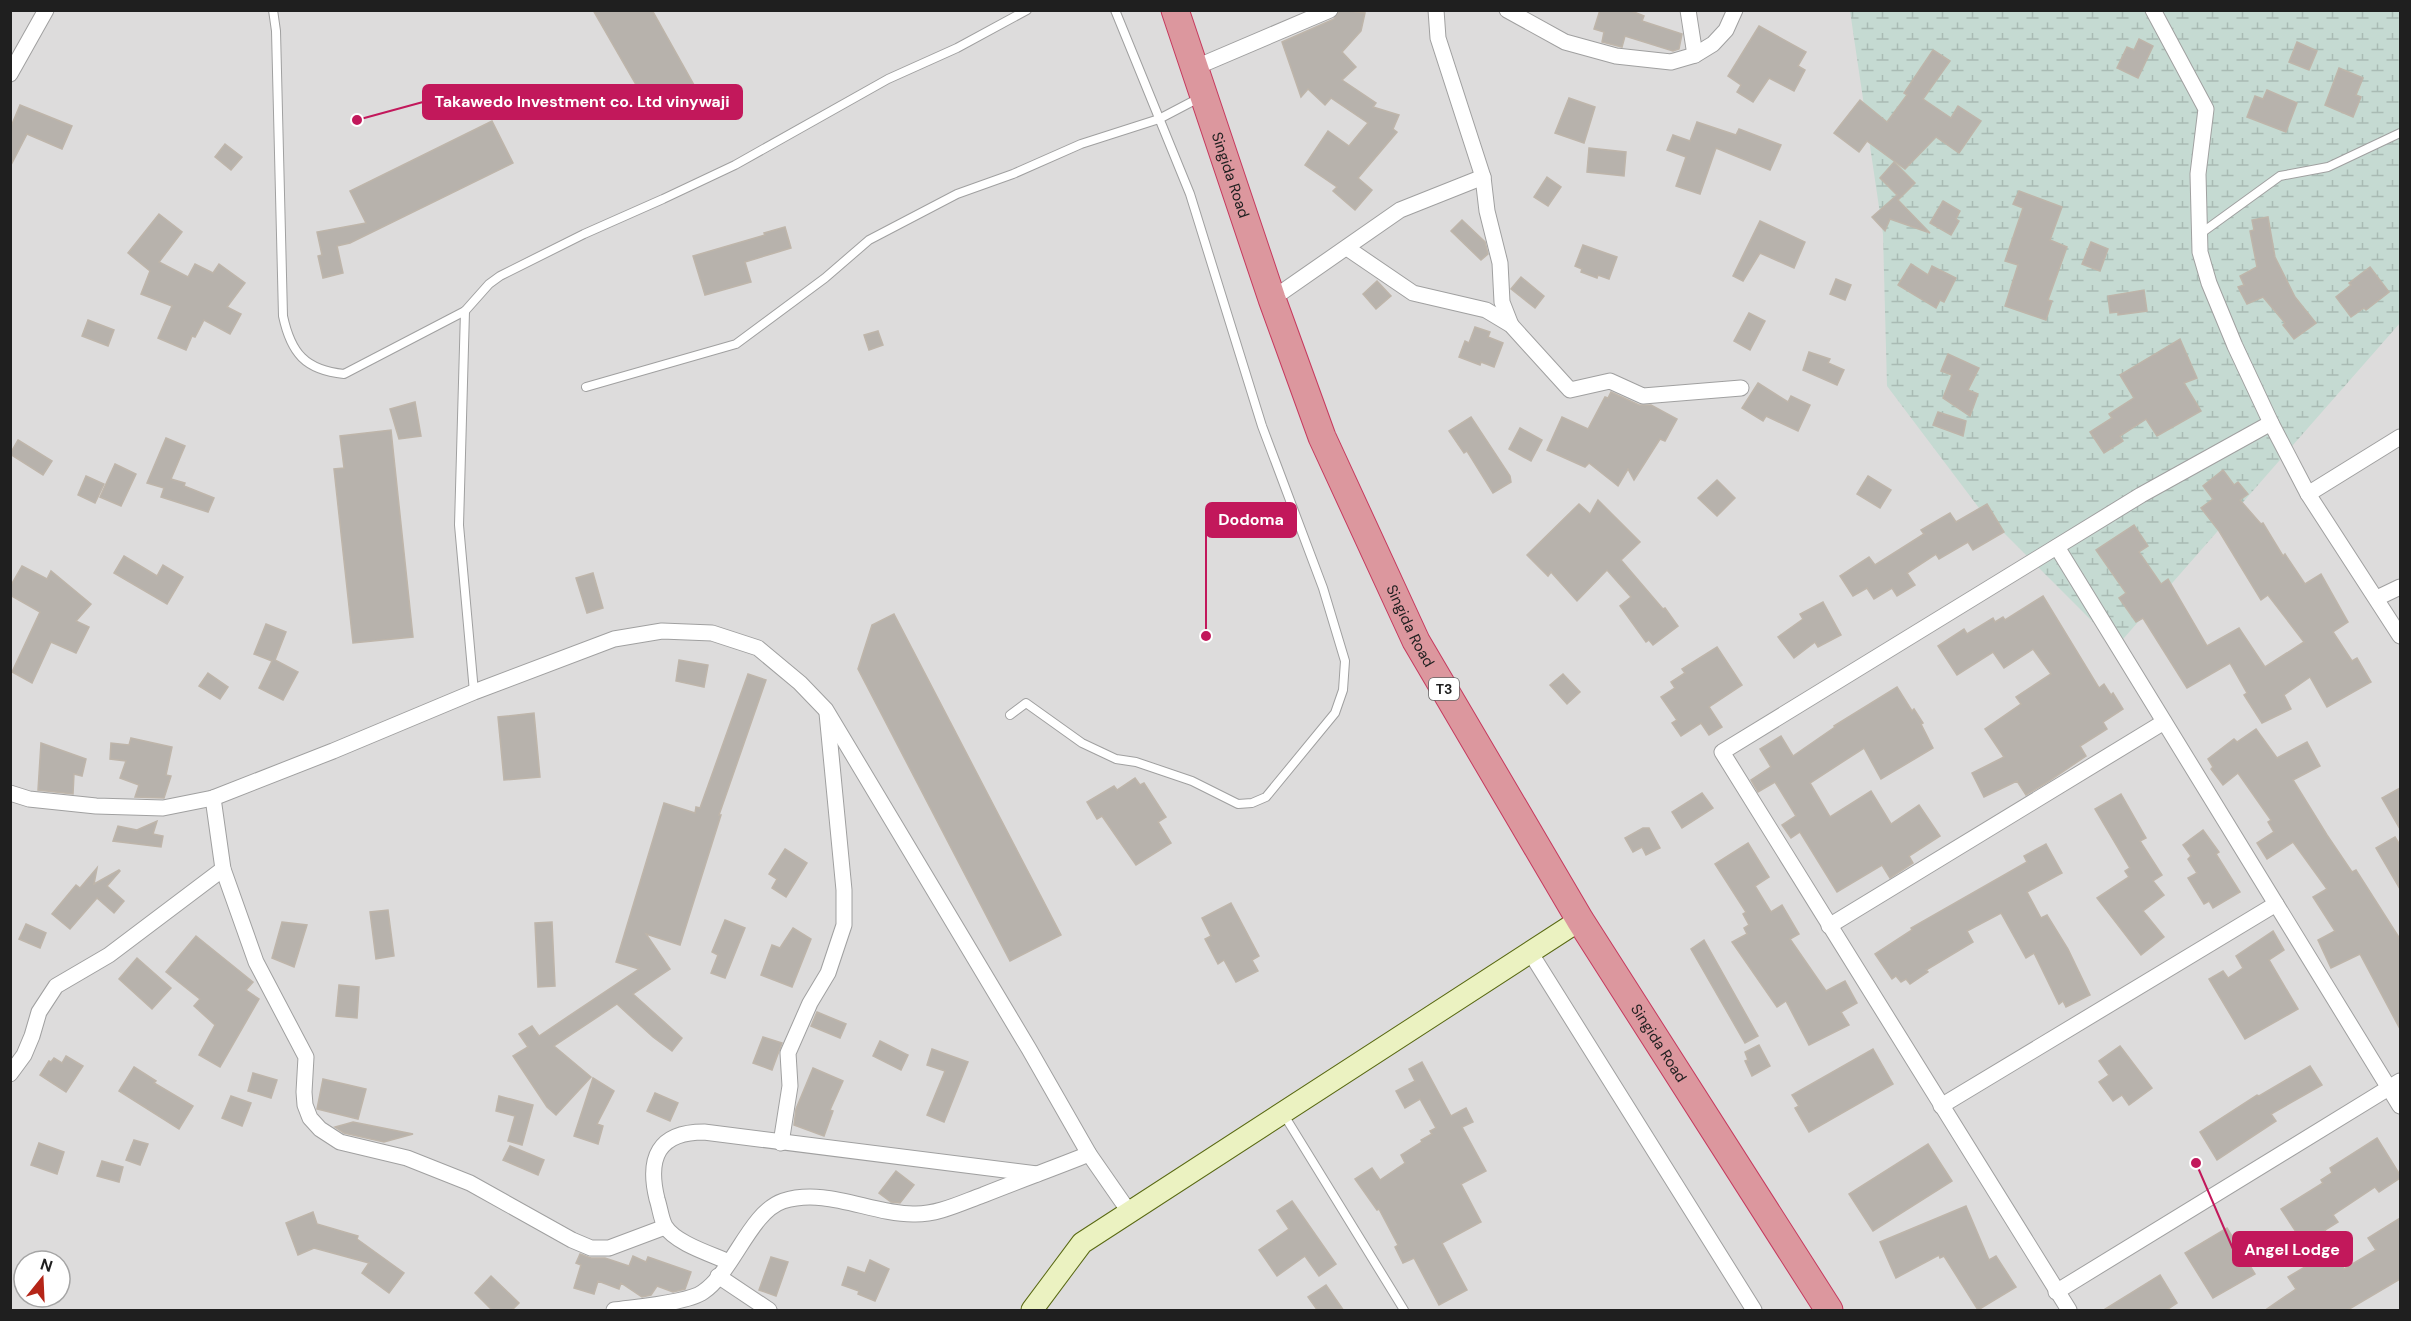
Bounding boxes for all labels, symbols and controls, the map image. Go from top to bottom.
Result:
callout: Takawedo Investment co. Ltd vinywaji [423,85,742,119]
text: Takawedo Investment co. Ltd vinywaji [434,91,730,112]
street label: Singida Road [1207,129,1254,221]
callout: Dodoma [1206,503,1296,537]
text: Dodoma [1218,509,1284,530]
street label: Singida Road [1381,581,1439,671]
road number: T3 [1429,678,1459,700]
street label: Singida Road [1626,1000,1691,1086]
callout: Angel Lodge [2233,1232,2352,1266]
text: Angel Lodge [2244,1239,2340,1260]
north arrow [12,1249,72,1309]
text: N [38,1253,55,1277]

